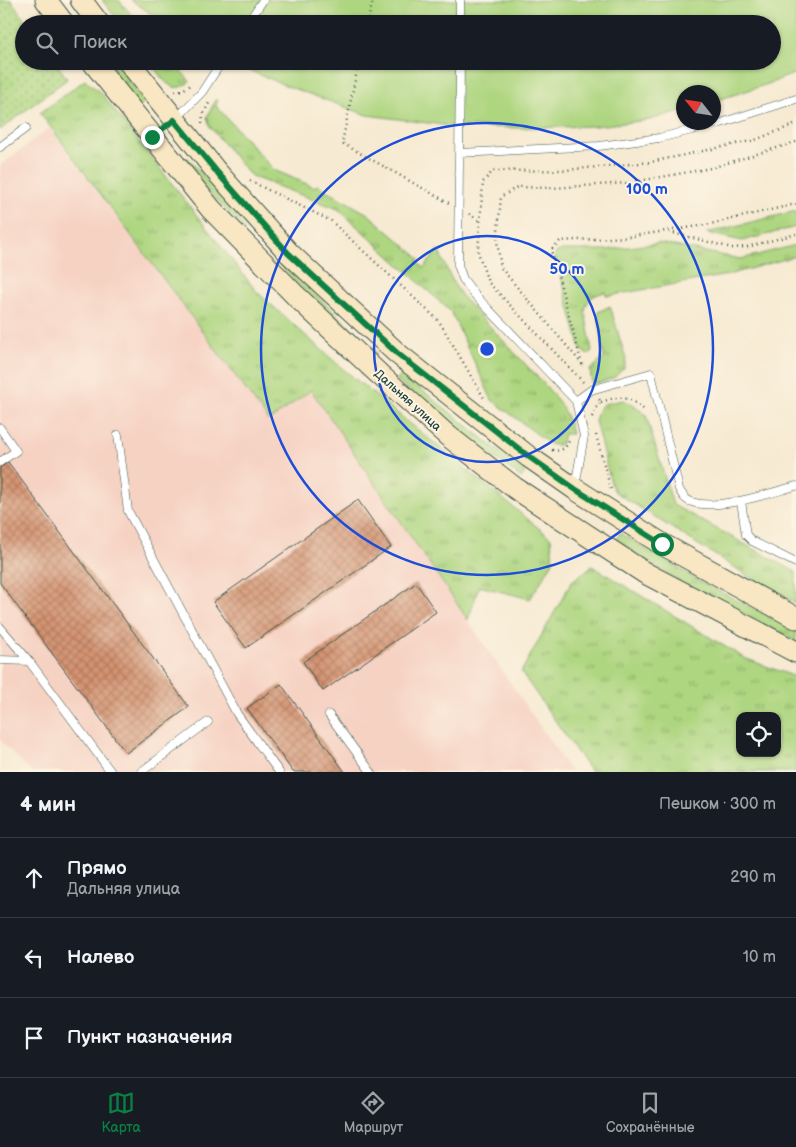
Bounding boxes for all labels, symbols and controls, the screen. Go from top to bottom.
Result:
search box [15,15,781,70]
icon: search [33,29,61,57]
text: Поиск [73,31,127,54]
north arrow [676,85,721,130]
route end [141,126,164,149]
text: 100 m [626,180,668,199]
text: 50 m [550,260,585,279]
centre of rings [478,340,496,358]
street label: Дальняя улица [371,366,444,434]
route start [651,533,674,556]
map controls [736,712,781,757]
button: locate [736,712,781,757]
text: 4 мин [20,792,76,817]
text: Пешком · 300 m [659,795,776,814]
text: Прямо [67,857,127,880]
icon: ahead [20,864,48,892]
text: 290 m [730,868,776,887]
text: Дальняя улица [67,880,180,899]
icon: left [20,944,48,972]
text: Налево [67,946,134,969]
text: 10 m [743,948,776,967]
icon: arrive [20,1024,48,1052]
text: Пункт назначения [67,1026,232,1049]
tab: Карта [101,1089,141,1136]
tab: Маршрут [344,1089,403,1136]
tab: Сохранённые [606,1089,695,1136]

